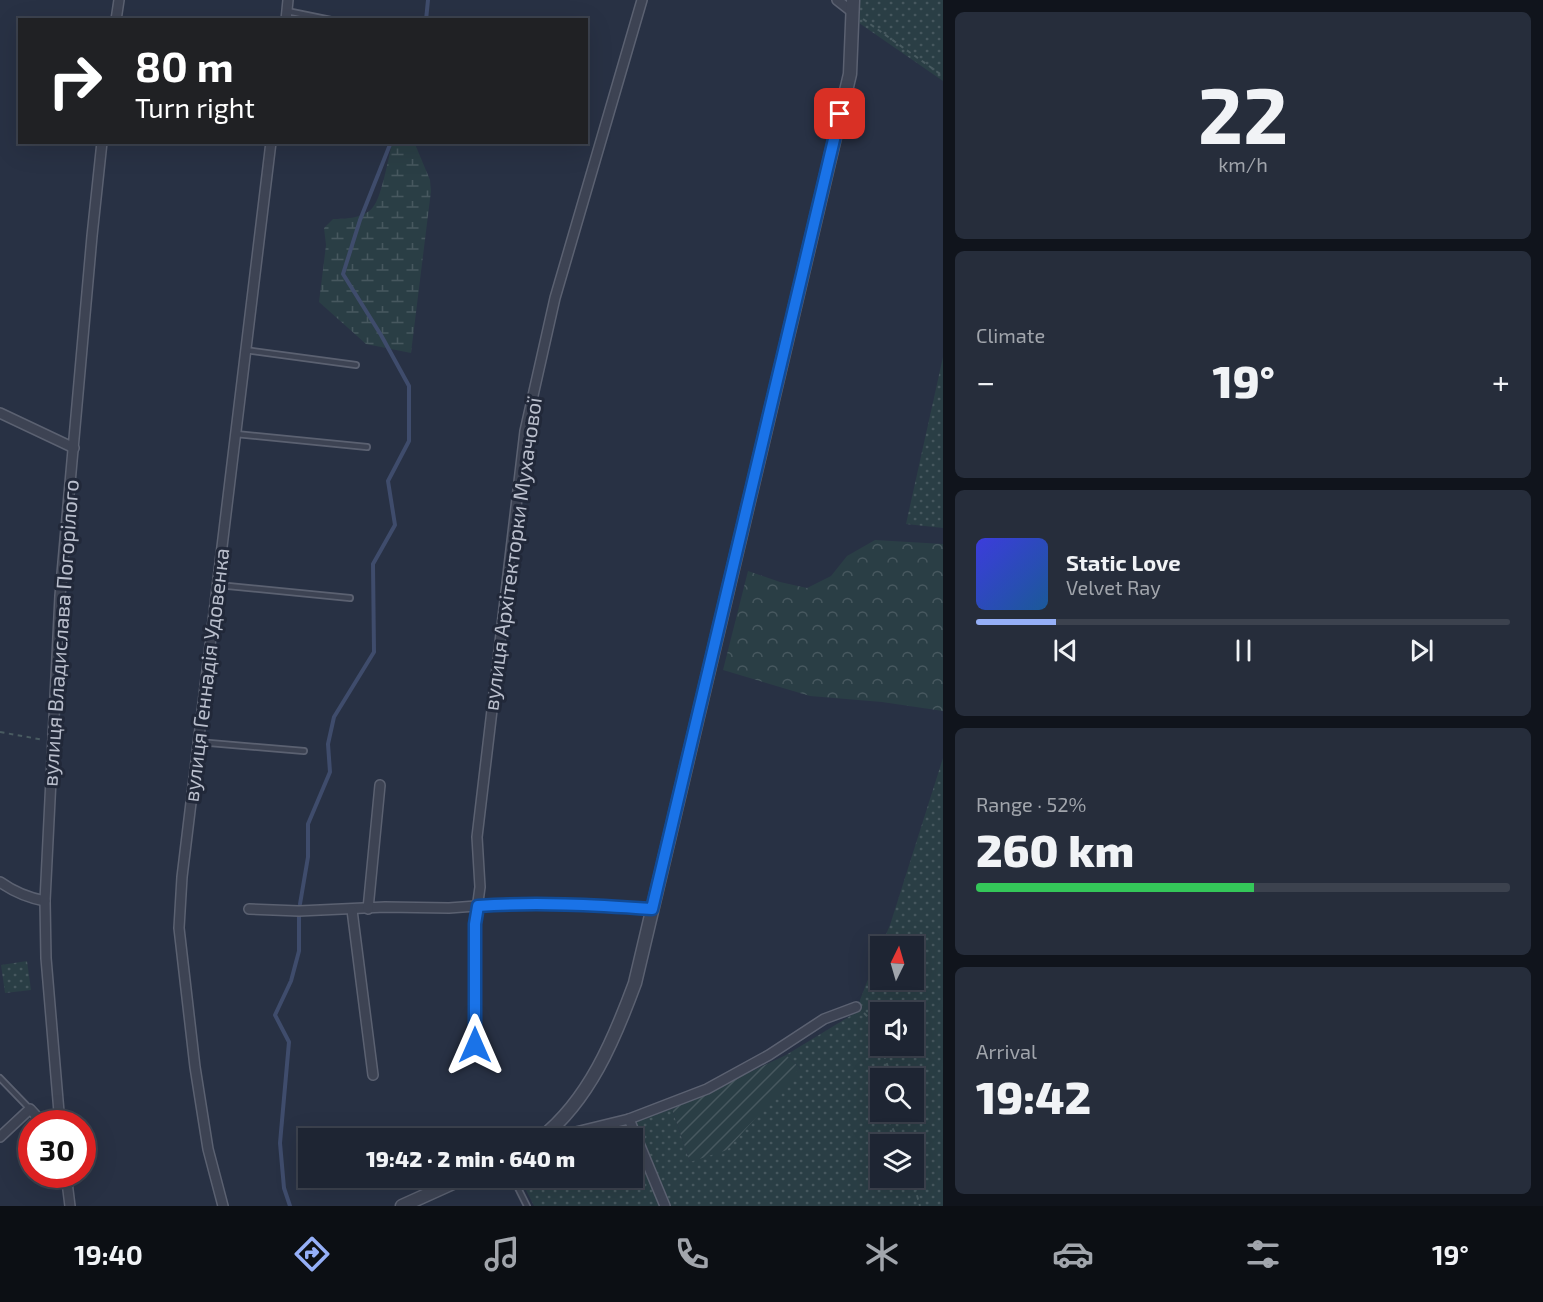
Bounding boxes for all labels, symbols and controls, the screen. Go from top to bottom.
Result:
text: 80 m [135,40,234,90]
icon: right [36,42,114,120]
text: 22 [1198,66,1288,160]
pin [814,88,865,139]
text: Turn right [135,91,255,123]
icon: arrive [823,97,856,130]
text: km/h [1218,152,1268,176]
text: Climate [976,323,1045,347]
text: 19° [1212,353,1275,407]
text: − [976,361,995,401]
text: + [1492,361,1510,401]
street label: вулиця Архітекторки Мухачової [477,395,547,712]
street label: вулиця Владислава Погорілого [36,479,84,787]
street label: вулиця Геннадія Удовенка [178,546,234,803]
text: Static Love [1066,549,1181,575]
text: Velvet Ray [1066,575,1161,599]
icon: previous [1049,634,1082,667]
icon: pause [1227,634,1260,667]
icon: next [1405,634,1438,667]
text: Range · 52% [976,792,1086,816]
text: 260 km [976,822,1134,876]
north arrow [870,936,924,990]
map controls [870,936,924,1188]
button: sound [870,1002,924,1056]
position arrow [443,1013,507,1077]
text: Arrival [976,1039,1037,1063]
button: search [870,1068,924,1122]
text: 19:42 [976,1069,1091,1123]
speed limit sign: 30 [18,1110,96,1188]
button: layers [870,1134,924,1188]
text: 19:42 · 2 min · 640 m [366,1145,575,1171]
icon: directions [291,1233,333,1275]
icon: music [481,1233,523,1275]
icon: phone [671,1233,713,1275]
icon: climate [861,1233,903,1275]
icon: car [1052,1233,1094,1275]
icon: filters [1242,1233,1284,1275]
text: 19:40 [74,1238,143,1270]
text: 19° [1432,1238,1469,1270]

